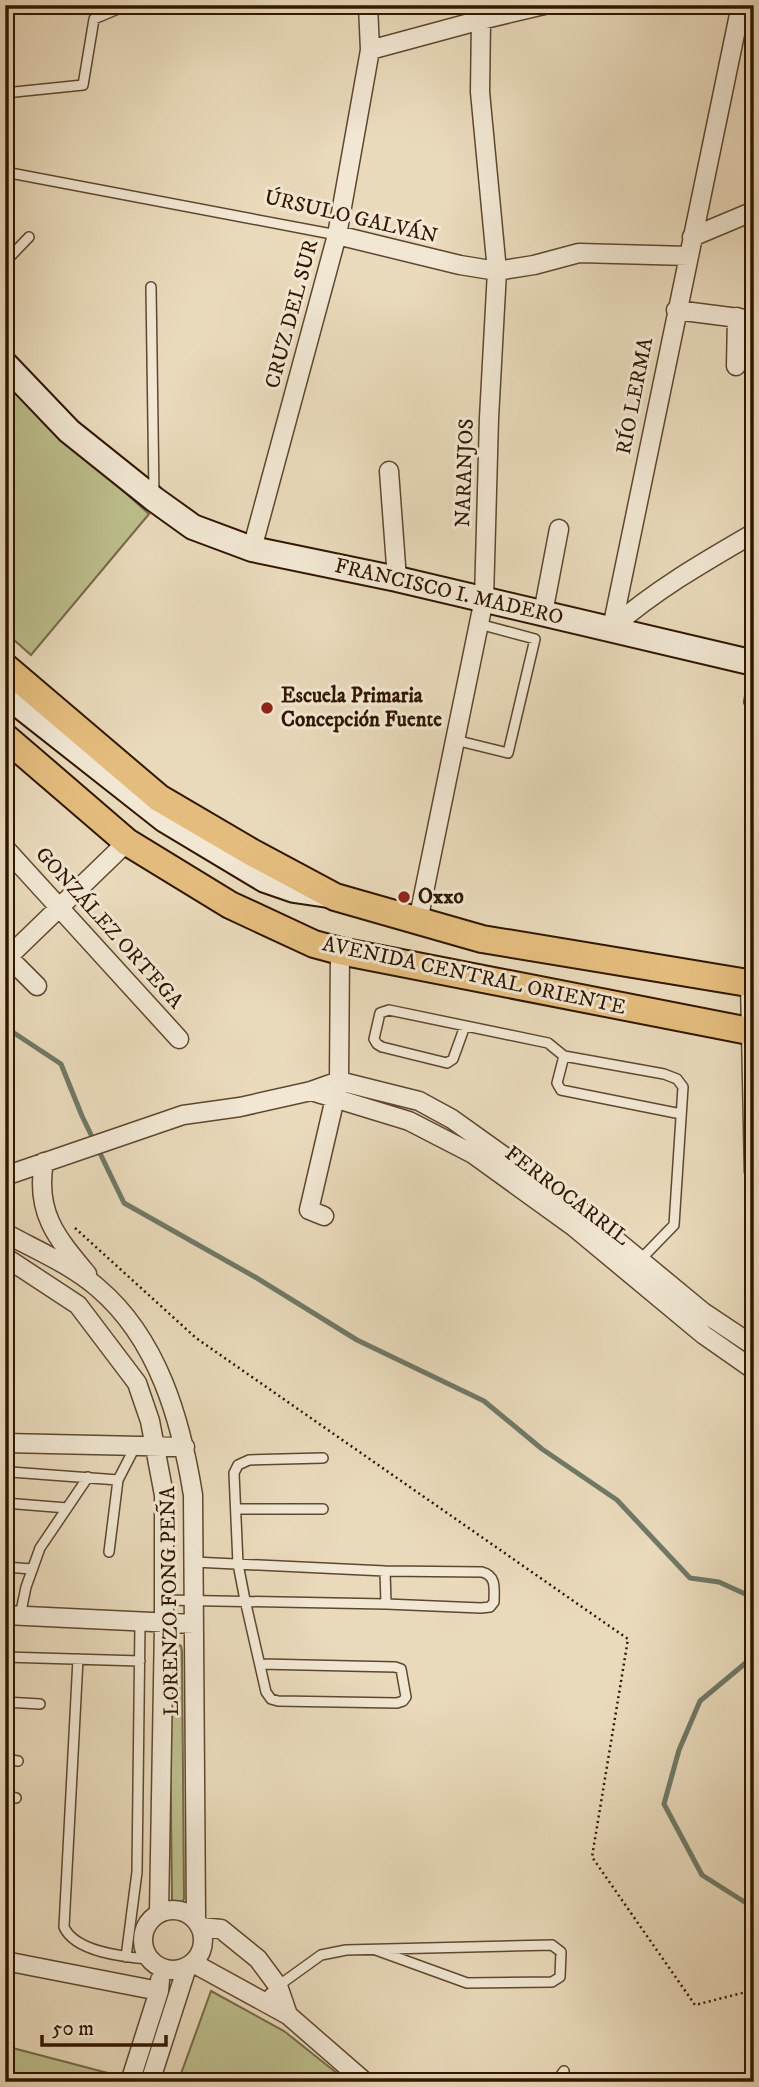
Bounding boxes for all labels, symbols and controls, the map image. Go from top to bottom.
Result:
street label: ÚRSULO GALVÁN [262,182,441,250]
street label: CRUZ DEL SUR [260,237,324,391]
street label: RÍO LERMA [609,334,659,457]
street label: NARANJOS [450,418,480,528]
street label: FRANCISCO I. MADERO [332,553,566,631]
place label: Escuela Primaria Concepción Fuente [281,683,442,733]
marker: Escuela Primaria Concepción Fuente [259,700,275,716]
street label: GONZÁLEZ ORTEGA [29,840,190,1015]
place label: Oxxo [418,884,464,910]
marker: Oxxo [396,889,412,905]
street label: AVENIDA CENTRAL ORIENTE [320,931,628,1021]
street label: FERROCARRIL [499,1141,635,1251]
street label: LORENZO FONG PEÑA [153,1485,185,1716]
scale bar [42,2003,166,2047]
text: 50 m [52,2016,94,2042]

